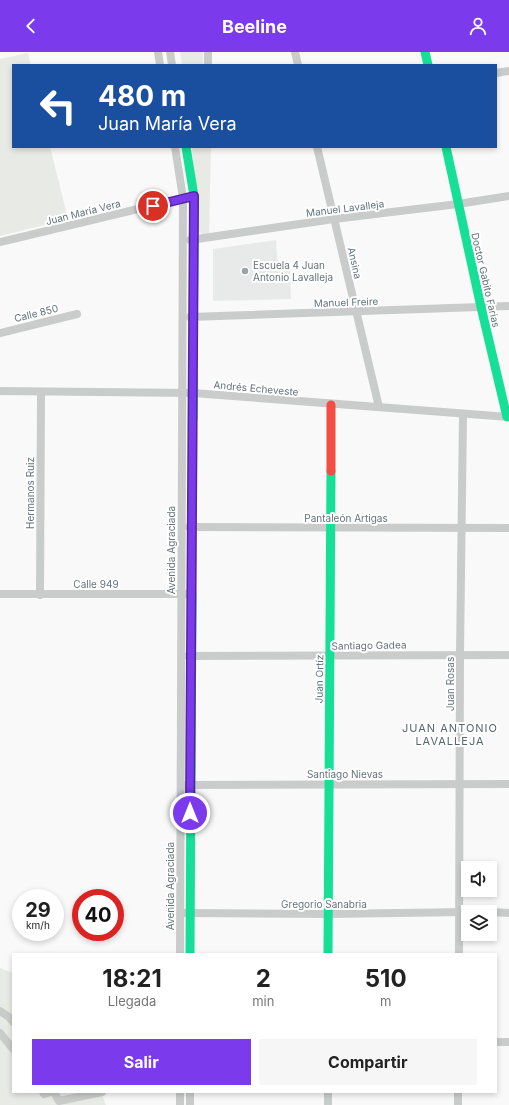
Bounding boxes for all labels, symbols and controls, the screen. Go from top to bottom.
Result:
icon: back [20,15,42,37]
icon: person [467,15,489,37]
text: Beeline [222,16,287,37]
text: 480 m [98,79,186,113]
icon: left [32,80,84,132]
text: Juan María Vera [98,113,237,134]
pin [136,189,170,223]
icon: arrive [142,195,164,217]
street label: Juan María Vera [44,197,122,227]
street label: Manuel Lavalleja [305,197,385,219]
street label: Doctor Gabito Farias [469,231,503,329]
street label: Ansina [346,246,364,280]
place label: Escuela 4 Juan Antonio Lavalleja [253,259,333,283]
marker: Escuela 4 Juan Antonio Lavalleja [240,266,250,276]
street label: Manuel Freire [314,295,379,309]
street label: Calle 850 [13,302,59,324]
street label: Andrés Echeveste [213,378,299,398]
street label: Hermanos Ruiz [24,457,36,529]
street label: Avenida Agraciada [165,506,177,594]
street label: Pantaleón Artigas [304,512,388,524]
street label: Calle 949 [73,578,119,590]
street label: Santiago Gadea [331,638,407,652]
street label: Juan Ortíz [313,655,325,703]
street label: Juan Rosas [444,657,456,711]
district label: JUAN ANTONIO LAVALLEJA [402,721,498,748]
street label: Santiago Nievas [307,768,383,780]
position arrow [169,792,211,834]
street label: Avenida Agraciada [164,842,176,930]
map controls [461,861,497,941]
button: sound [461,861,497,897]
speed limit sign: 40 [72,889,124,941]
text: 29 [25,898,51,922]
street label: Gregorio Sanabria [281,898,367,910]
button: layers [461,905,497,941]
text: km/h [26,919,50,931]
text: 18:21 [102,964,162,993]
text: 2 [256,964,271,993]
text: 510 [365,964,407,993]
text: Llegada [108,993,156,1009]
text: min [252,993,274,1009]
text: m [380,993,391,1009]
button: Salir [32,1039,251,1085]
button: Compartir [259,1039,477,1085]

